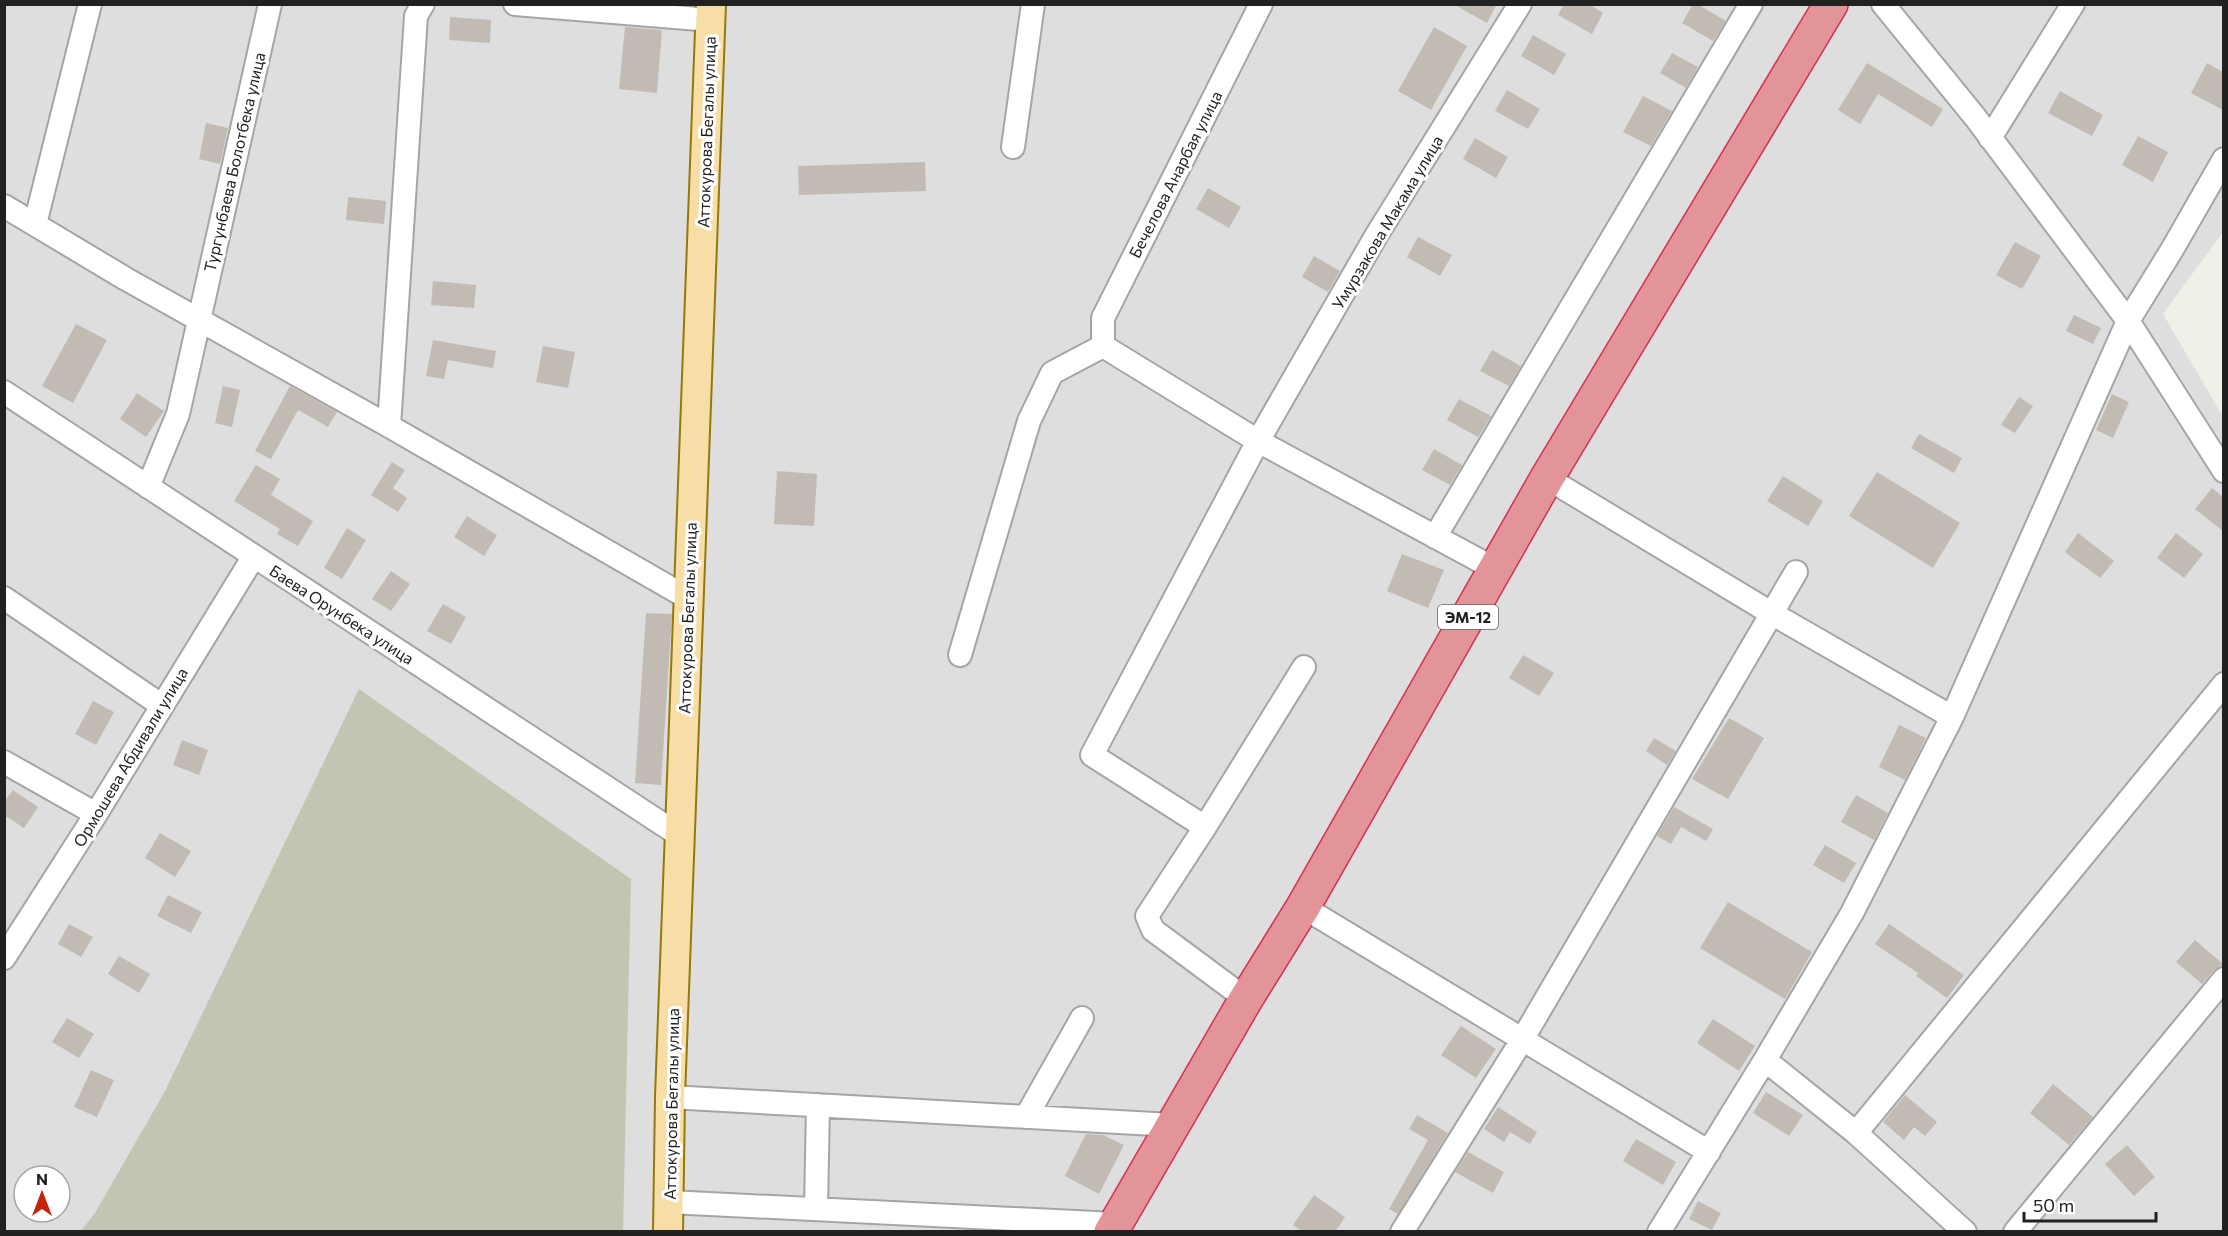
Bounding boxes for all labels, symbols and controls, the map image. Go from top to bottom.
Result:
street label: Аттокурова Бегалы улица [693,36,719,228]
street label: Тургунбаева Болотбека улица [199,50,269,274]
street label: Бечелова Анарбая улица [1125,87,1225,261]
street label: Умурзакова Макама улица [1328,132,1446,312]
street label: Аттокурова Бегалы улица [674,522,700,714]
street label: Баева Орунбека улица [266,560,418,668]
road number: ЭМ-12 [1438,605,1498,629]
street label: Ормошева Абдивали улица [69,664,191,850]
street label: Аттокурова Бегалы улица [660,1008,682,1200]
north arrow [12,1164,72,1224]
text: N [36,1169,48,1188]
scale bar [2024,1185,2156,1223]
text: 50 m [2033,1194,2074,1216]

